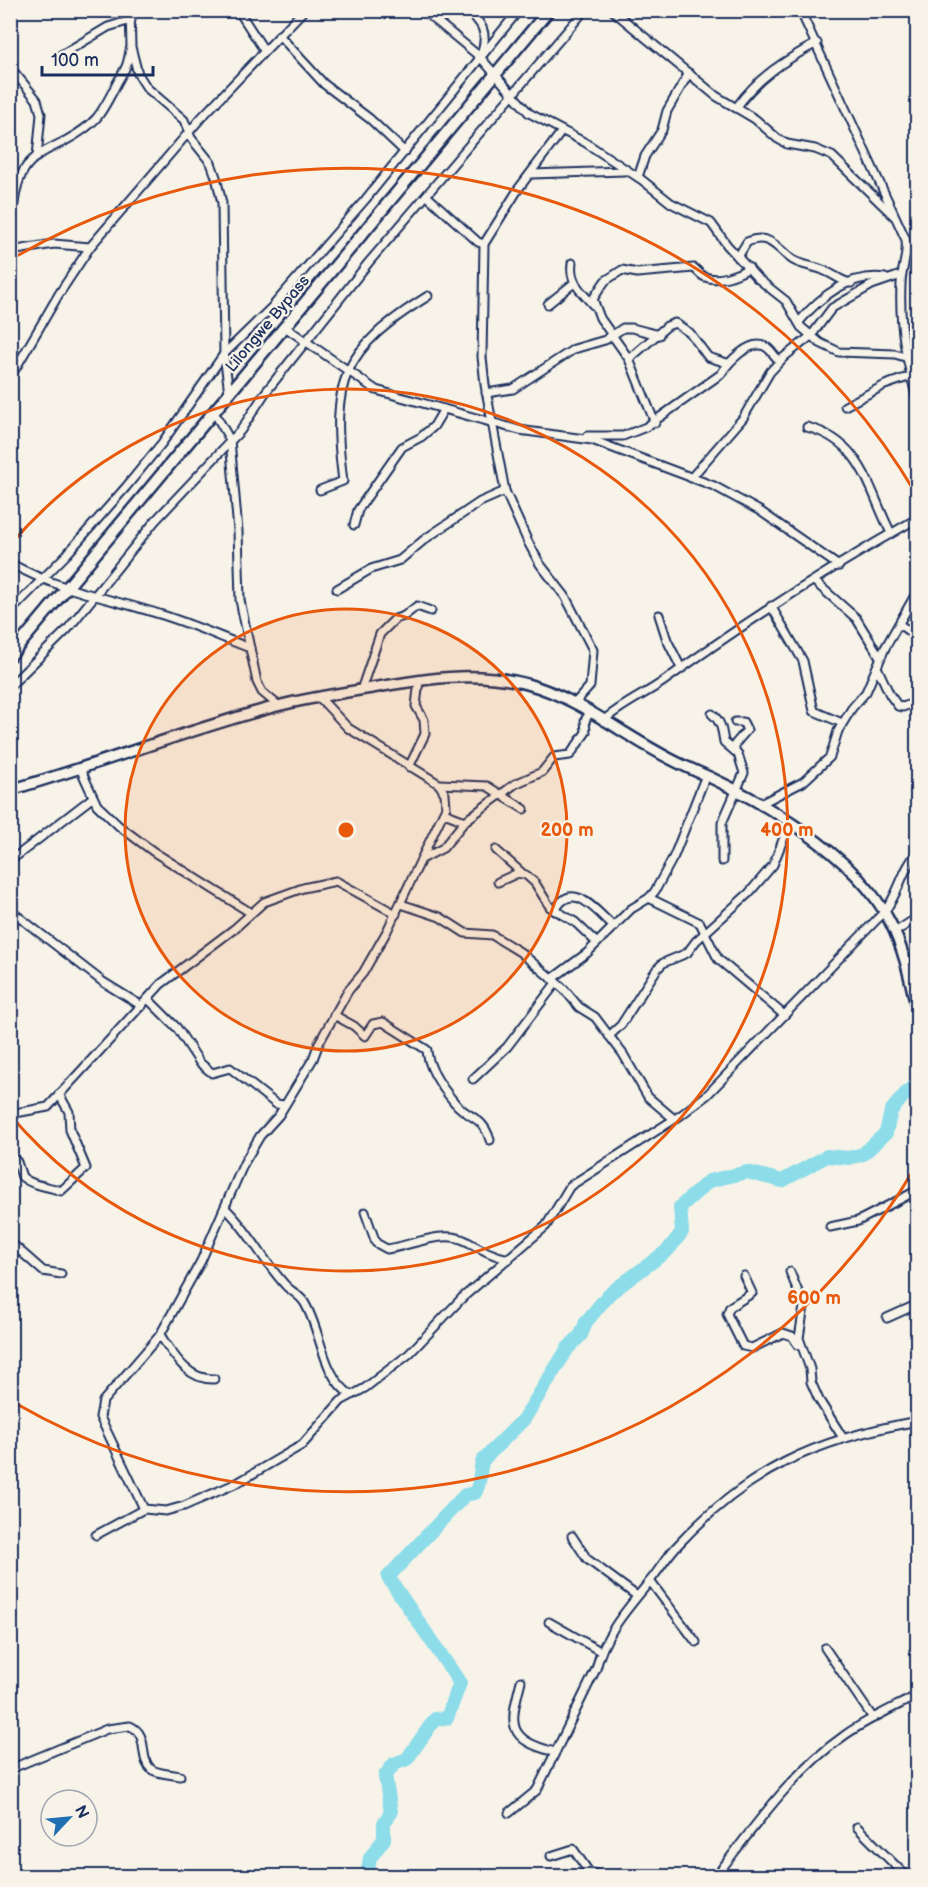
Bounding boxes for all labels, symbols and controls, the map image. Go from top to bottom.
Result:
scale bar [42,39,153,77]
text: 100 m [51,50,99,71]
street label: Lilongwe Bypass [222,272,314,376]
centre of rings [336,820,356,840]
text: 200 m [540,820,594,841]
text: 400 m [760,820,814,841]
text: 600 m [787,1288,841,1309]
north arrow [39,1788,99,1848]
text: N [70,1803,92,1822]

